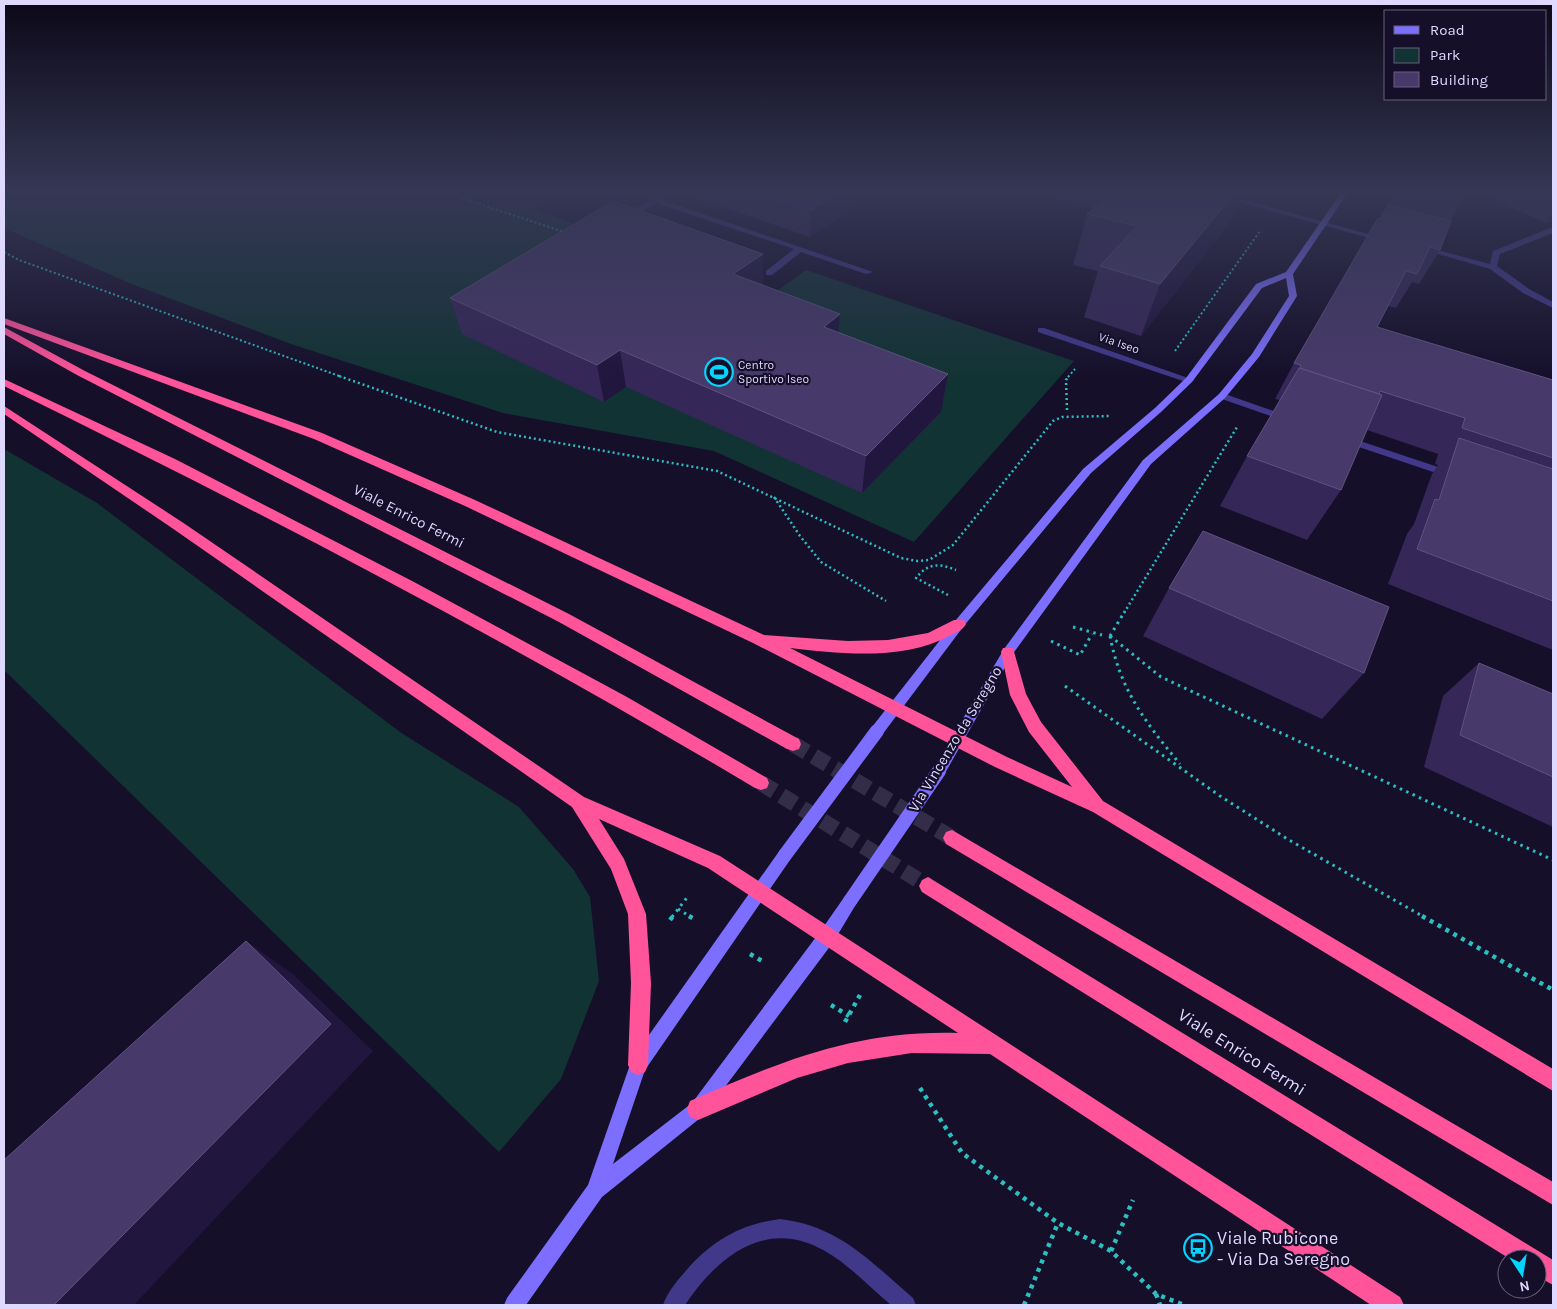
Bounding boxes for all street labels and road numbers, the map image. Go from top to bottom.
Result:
street label: Via Iseo [1097,330,1141,356]
street label: Viale Enrico Fermi [350,480,468,552]
street label: Via Vincenzo da Seregno [904,663,1006,815]
street label: Viale Enrico Fermi [1174,1004,1310,1100]

